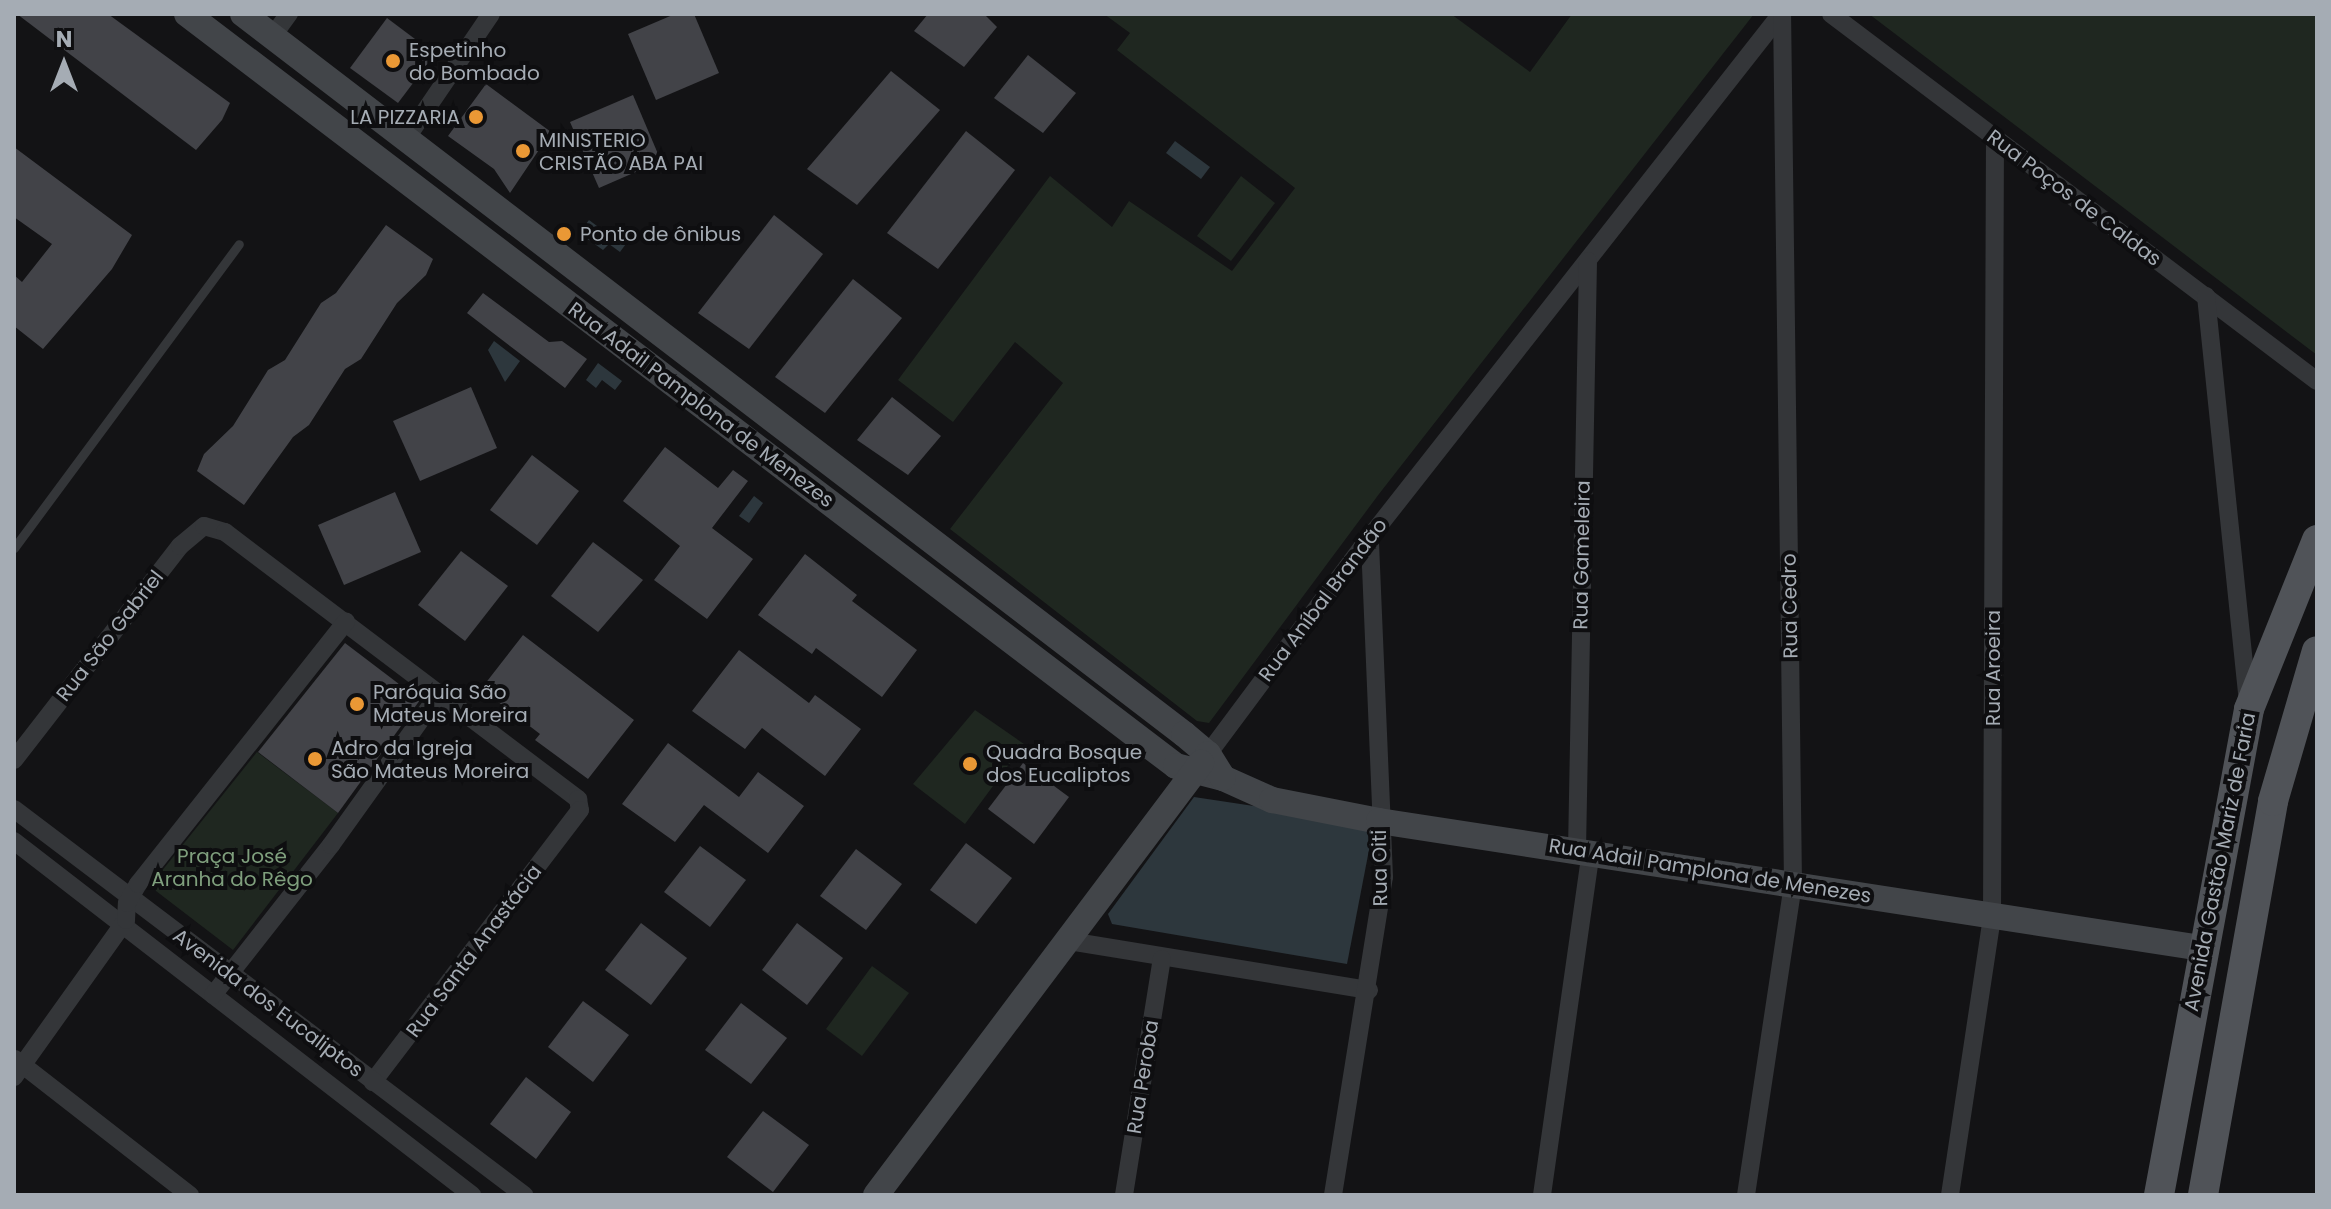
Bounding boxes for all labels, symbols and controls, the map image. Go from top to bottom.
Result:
north arrow [24,24,104,104]
text: N [56,24,72,55]
place label: Espetinho do Bombado [409,38,540,85]
marker: Espetinho do Bombado [384,52,402,70]
place label: LA PIZZARIA [350,105,460,129]
marker: LA PIZZARIA [467,108,485,126]
street label: Rua Poços de Caldas [1982,125,2166,271]
place label: MINISTERIO CRISTÃO ABA PAI [539,128,703,175]
marker: MINISTERIO CRISTÃO ABA PAI [514,142,532,160]
place label: Ponto de ônibus [580,222,741,246]
marker: Ponto de ônibus [555,225,573,243]
street label: Rua Adail Pamplona de Menezes [564,297,838,513]
street label: Rua Gameleira [1569,480,1595,630]
street label: Rua Aníbal Brandão [1254,514,1392,686]
street label: Rua Cedro [1777,553,1803,659]
street label: Rua São Gabriel [51,566,169,706]
street label: Rua Aroeira [1981,610,2005,726]
place label: Paróquia São Mateus Moreira [373,680,528,727]
marker: Paróquia São Mateus Moreira [348,695,366,713]
street label: Avenida Gastão Mariz de Faria [2179,711,2261,1013]
place label: Adro da Igreja São Mateus Moreira [331,736,529,783]
place label: Quadra Bosque dos Eucaliptos [986,740,1142,787]
marker: Adro da Igreja São Mateus Moreira [306,750,324,768]
marker: Quadra Bosque dos Eucaliptos [961,755,979,773]
street label: Rua Oiti [1367,829,1393,907]
street label: Rua Adail Pamplona de Menezes [1547,834,1873,908]
park label: Praça José Aranha do Rêgo [151,845,313,892]
street label: Rua Santa Anastácia [401,860,547,1042]
street label: Avenida dos Eucaliptos [168,924,368,1082]
street label: Rua Peroba [1122,1018,1164,1136]

